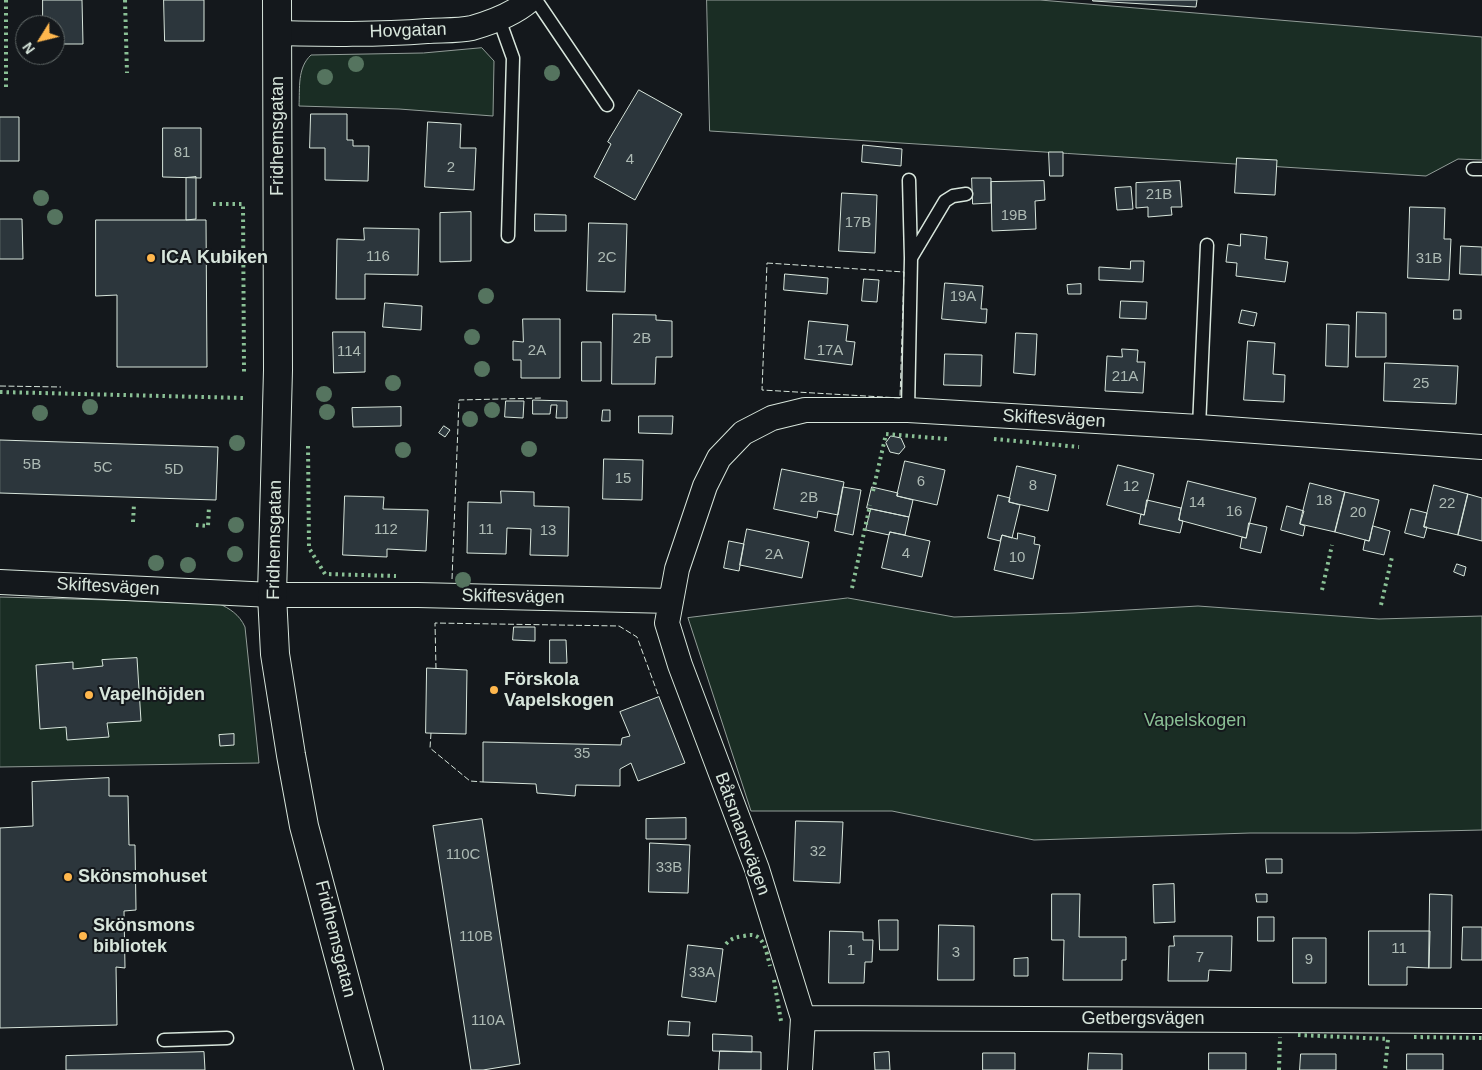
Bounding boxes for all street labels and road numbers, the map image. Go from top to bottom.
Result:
street label: Hovgatan [369,19,447,43]
street label: Fridhemsgatan [267,76,289,196]
street label: Skiftesvägen [1002,406,1106,432]
street label: Fridhemsgatan [263,480,287,600]
street label: Skiftesvägen [56,574,160,600]
street label: Skiftesvägen [461,585,565,609]
street label: Båtsmansvägen [710,770,774,898]
street label: Fridhemsgatan [310,878,360,1000]
street label: Getbergsvägen [1081,1008,1205,1030]

